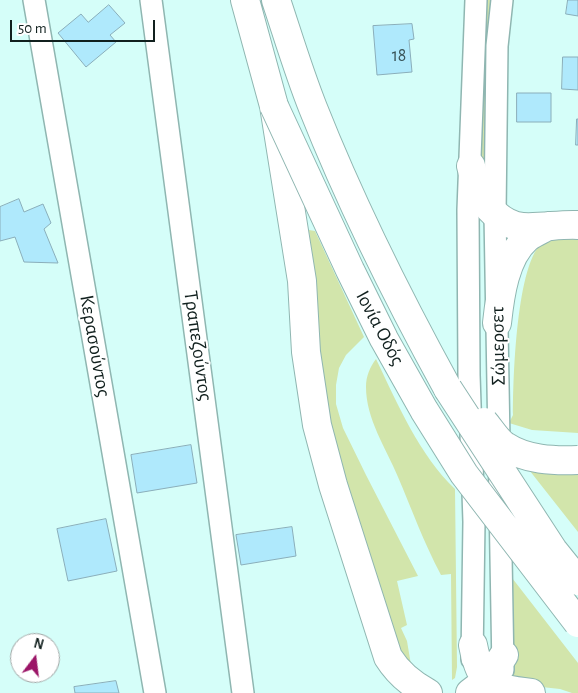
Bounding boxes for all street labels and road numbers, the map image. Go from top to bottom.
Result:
street label: Ιονία Οδός [350,287,410,369]
street label: Τραπεζούντος [178,289,218,403]
street label: Κερασούντος [74,293,116,399]
street label: Σώμερσετ [485,306,511,386]

